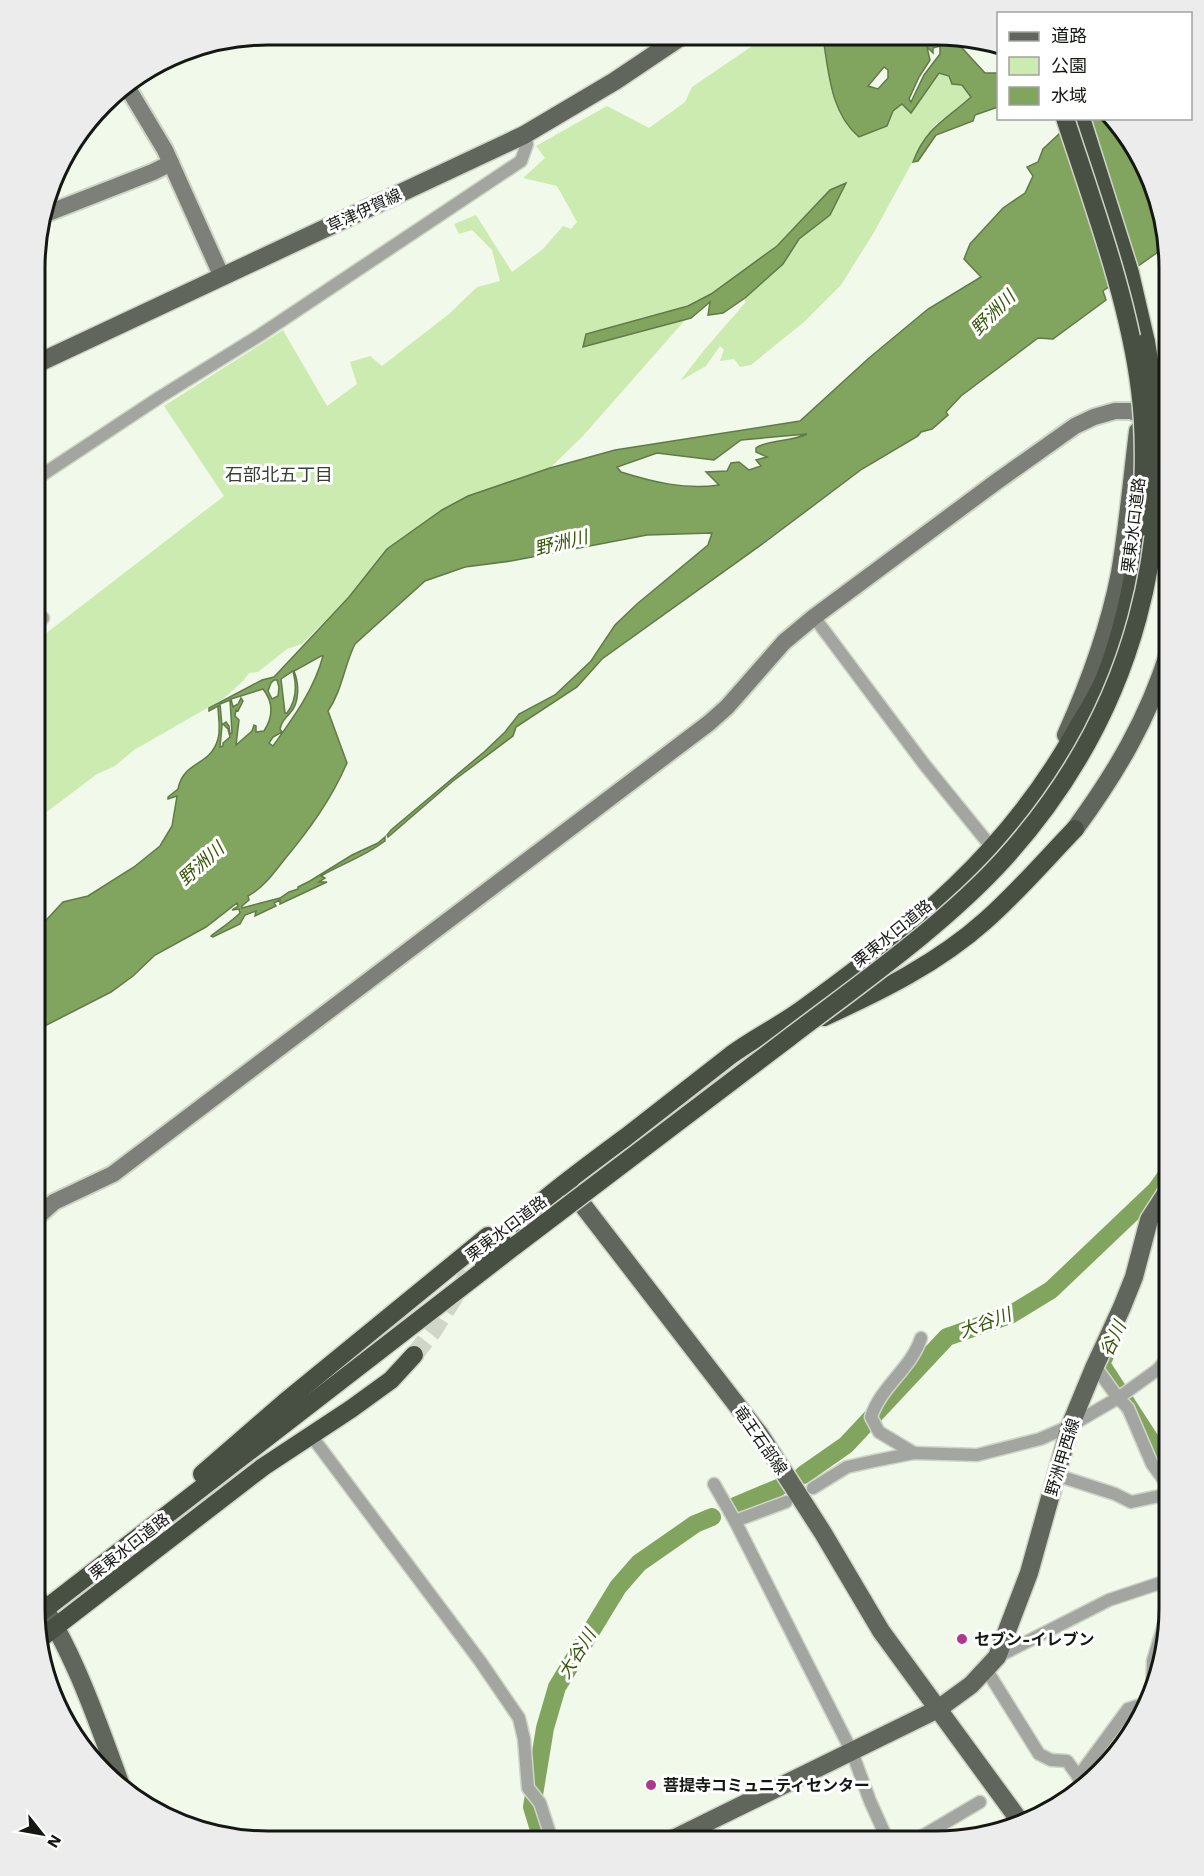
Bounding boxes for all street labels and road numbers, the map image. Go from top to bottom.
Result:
street label: 草津伊賀線 [324,185,404,236]
street label: 栗東水口道路 [1118,476,1149,574]
street label: 栗東水口道路 [849,896,936,971]
street label: 栗東水口道路 [462,1192,550,1265]
street label: 竜王石部線 [730,1402,791,1479]
street label: 野洲甲西線 [1042,1416,1083,1498]
street label: 栗東水口道路 [86,1509,173,1583]

